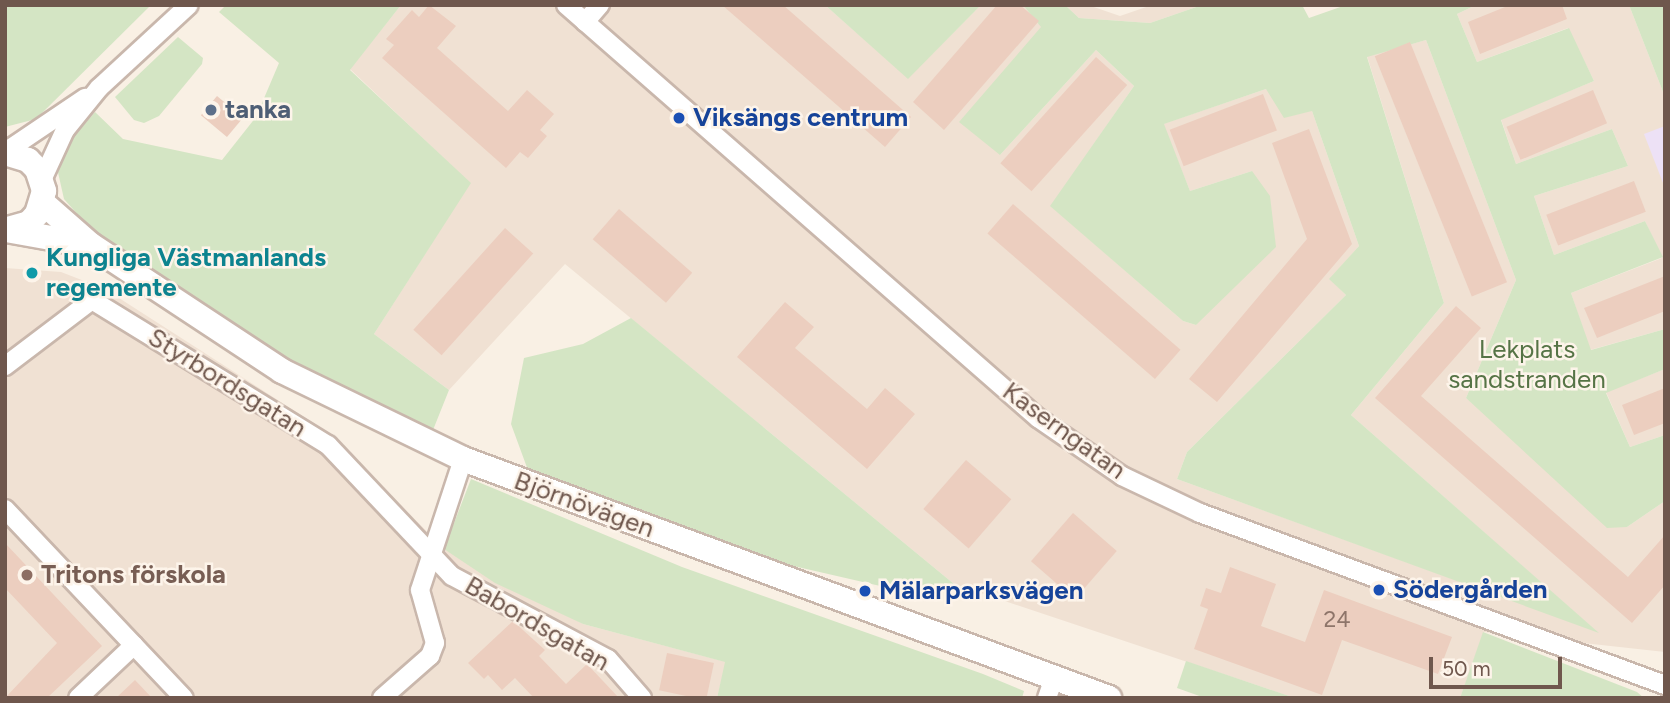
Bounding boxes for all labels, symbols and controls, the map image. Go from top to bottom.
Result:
place label: tanka [225,94,291,126]
marker: tanka [203,102,219,118]
place label: Viksängs centrum [693,102,908,134]
marker: Viksängs centrum [671,110,687,126]
place label: Kungliga Västmanlands regemente [46,242,326,304]
marker: Kungliga Västmanlands regemente [24,265,40,281]
street label: Styrbordsgatan [142,322,312,444]
park label: Lekplats sandstranden [1448,334,1606,396]
street label: Kaserngatan [996,376,1132,486]
street label: Björnövägen [510,465,658,545]
place label: Tritons förskola [41,559,226,591]
marker: Tritons förskola [19,567,35,583]
street label: Babordsgatan [459,570,615,678]
place label: Södergården [1393,574,1547,606]
place label: Mälarparksvägen [879,575,1084,607]
marker: Södergården [1371,582,1387,598]
marker: Mälarparksvägen [857,583,873,599]
house number: 24 [1323,605,1351,633]
scale bar [1432,644,1565,688]
text: 50 m [1442,656,1491,681]

